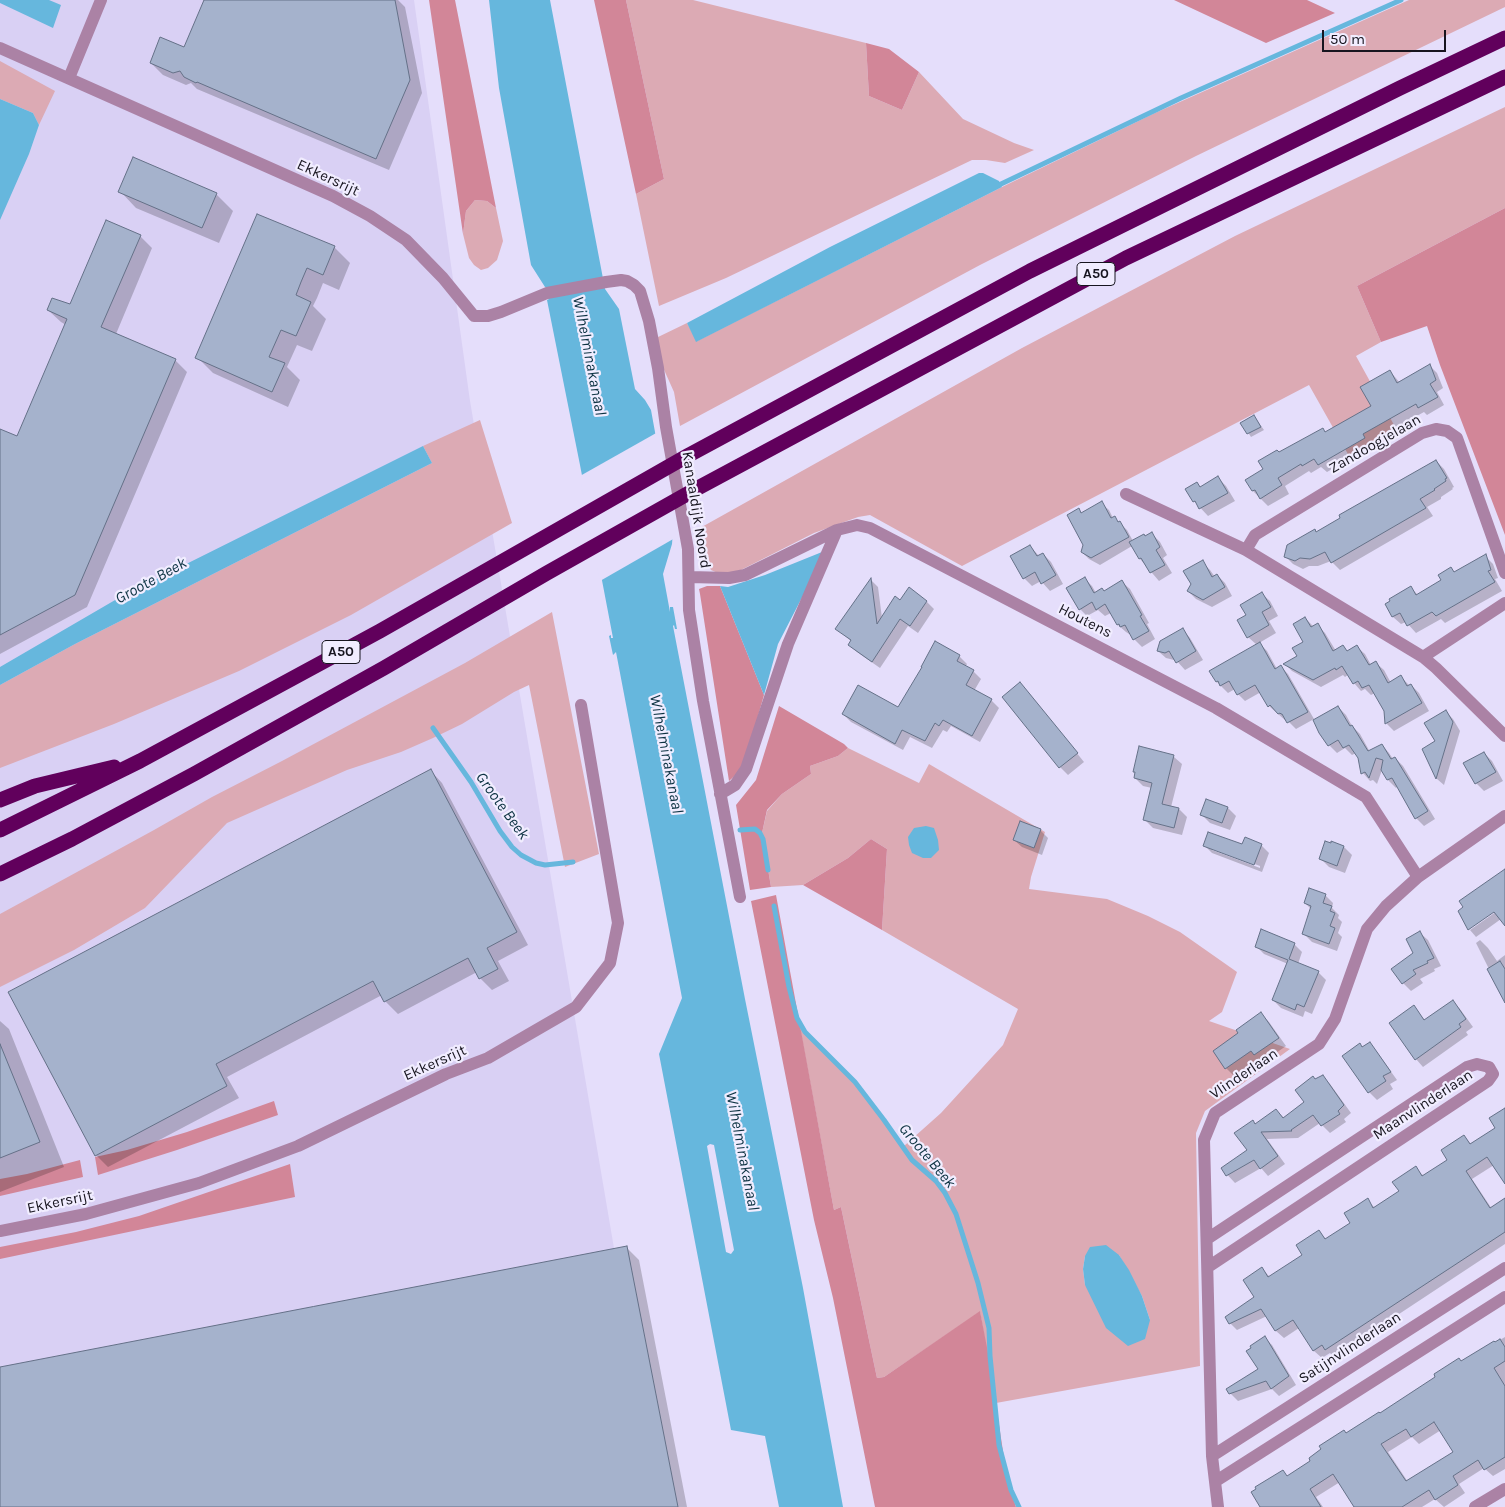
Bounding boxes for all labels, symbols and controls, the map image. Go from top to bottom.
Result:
scale bar [1325,20,1449,52]
text: 50 m [1330,30,1365,48]
street label: Ekkersrijt [294,156,362,200]
road number: A50 [1077,262,1115,286]
water label: Wilhelminakanaal [568,295,610,417]
street label: Zandoogjelaan [1326,410,1424,478]
street label: Kanaaldijk Noord [678,450,714,570]
water label: Groote Beek [112,554,190,608]
street label: Houtens [1055,600,1115,642]
road number: A50 [322,640,360,664]
water label: Wilhelminakanaal [645,693,687,815]
water label: Groote Beek [471,769,533,843]
street label: Ekkersrijt [401,1041,469,1085]
street label: Vlinderlaan [1207,1045,1281,1103]
street label: Maanvlinderlaan [1370,1066,1476,1144]
water label: Wilhelminakanaal [721,1090,763,1212]
water label: Groote Beek [894,1120,960,1192]
street label: Ekkersrijt [26,1186,94,1218]
street label: Satijnvlinderlaan [1296,1308,1404,1388]

